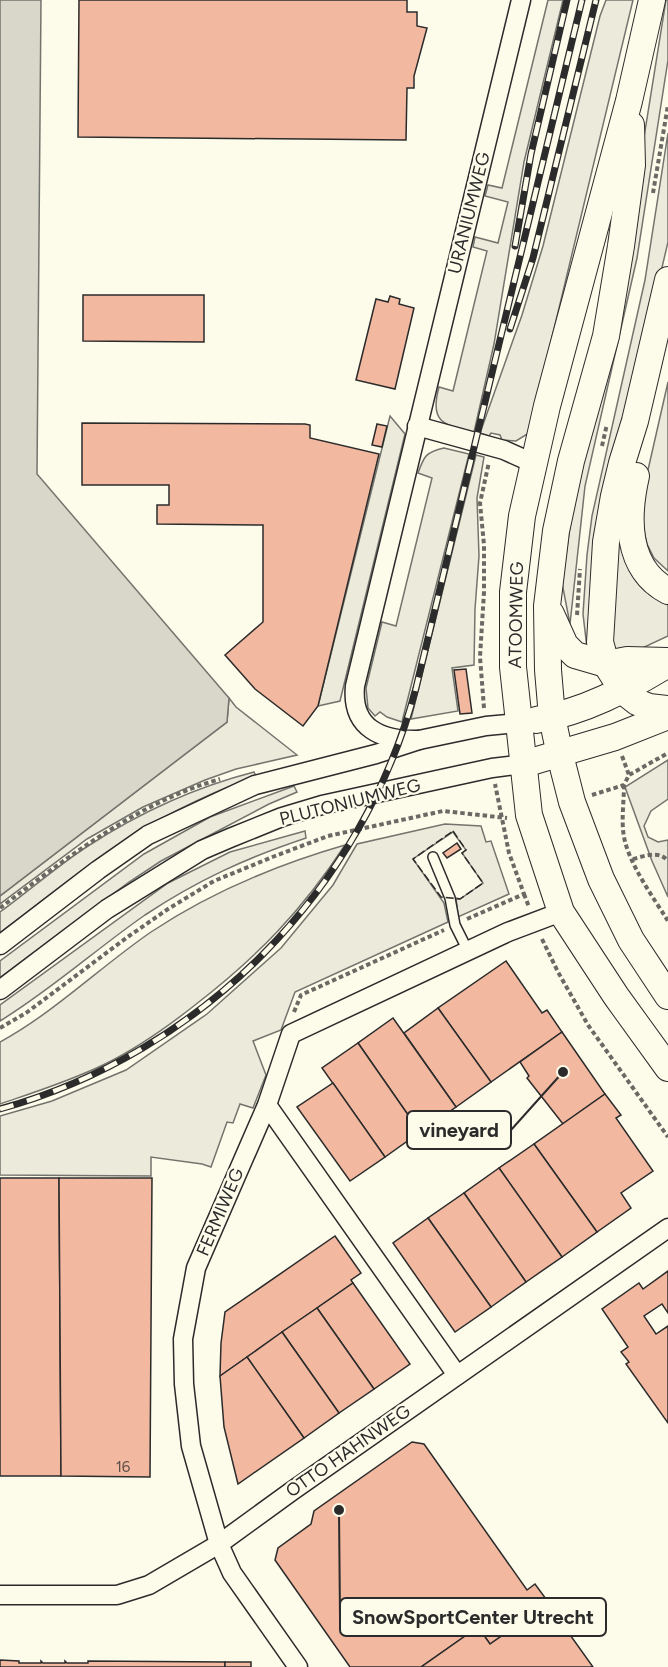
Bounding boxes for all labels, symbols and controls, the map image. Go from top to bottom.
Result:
street label: URANIUMWEG [443,150,495,276]
street label: ATOOMWEG [504,561,528,669]
street label: PLUTONIUMWEG [277,774,423,830]
callout: vineyard [407,1111,511,1149]
text: vineyard [419,1118,499,1142]
street label: FERMIWEG [192,1164,249,1259]
street label: OTTO HAHNWEG [282,1400,415,1502]
house number: 16 [116,1458,131,1476]
callout: SnowSportCenter Utrecht [340,1598,606,1636]
text: SnowSportCenter Utrecht [352,1605,594,1629]

